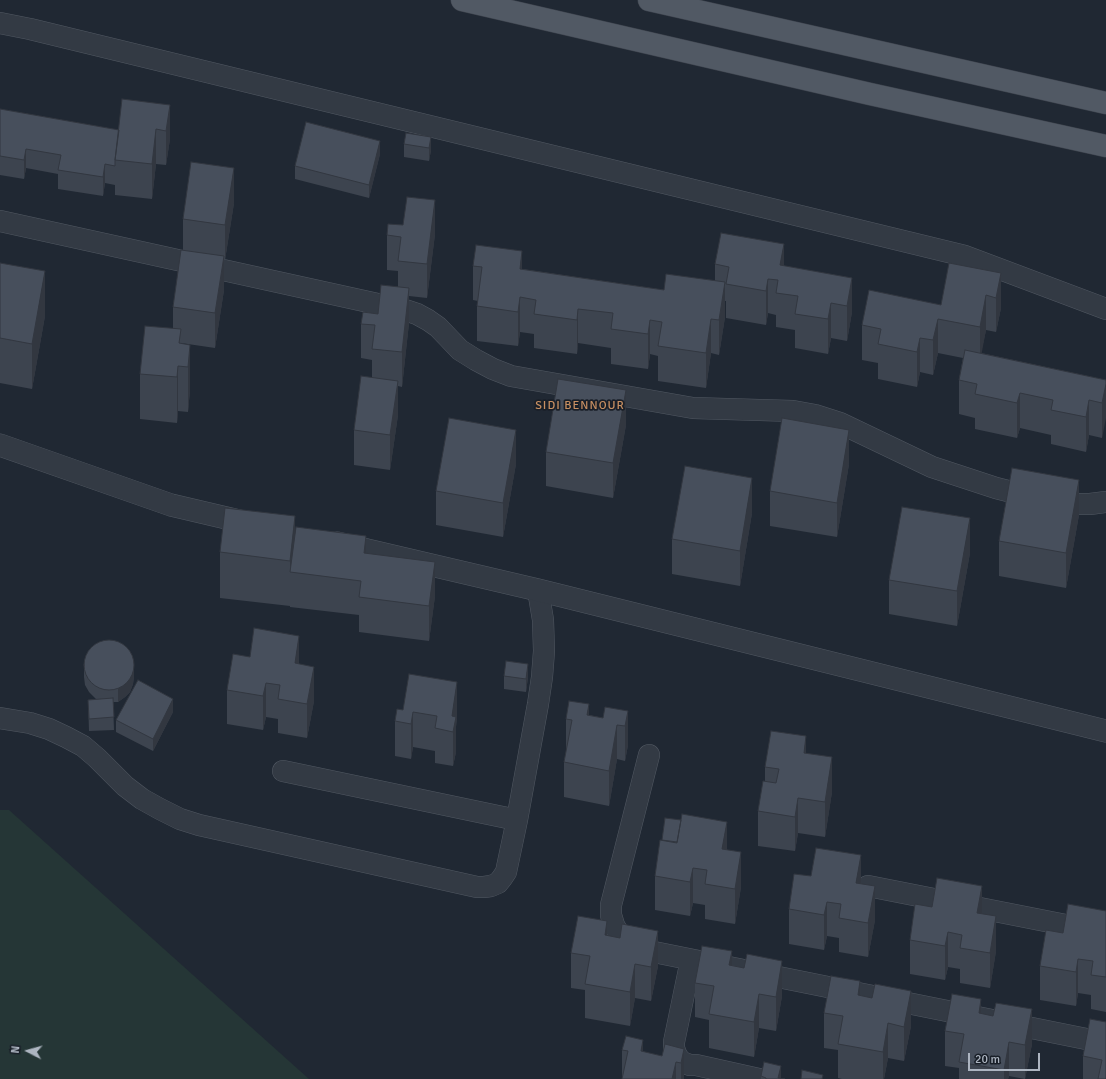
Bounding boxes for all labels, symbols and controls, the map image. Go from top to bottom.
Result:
district label: SIDI BENNOUR [535,399,625,413]
north arrow [8,1031,48,1071]
text: N [9,1045,22,1054]
scale bar [970,1045,1042,1071]
text: 20 m [975,1052,1000,1067]

